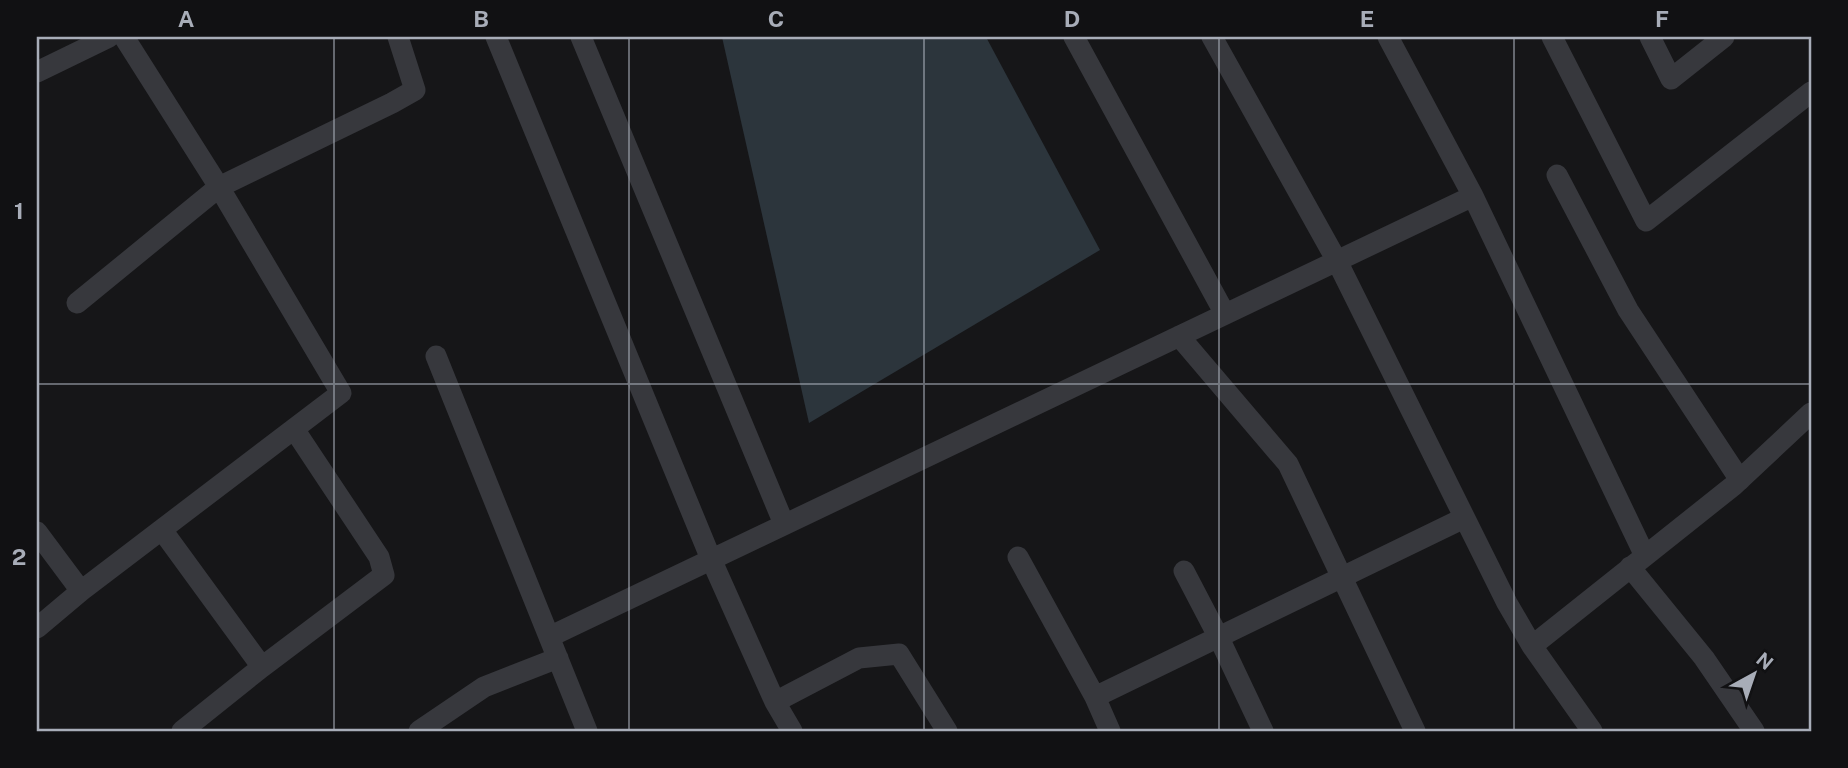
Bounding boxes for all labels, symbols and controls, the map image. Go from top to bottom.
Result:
text: A [178,5,195,32]
text: B [473,5,489,32]
text: C [768,5,784,32]
text: D [1064,5,1080,32]
text: E [1360,5,1374,32]
text: F [1655,5,1669,32]
text: 1 [14,197,24,224]
text: 2 [12,543,26,570]
north arrow [1718,638,1788,708]
text: N [1752,648,1778,674]

